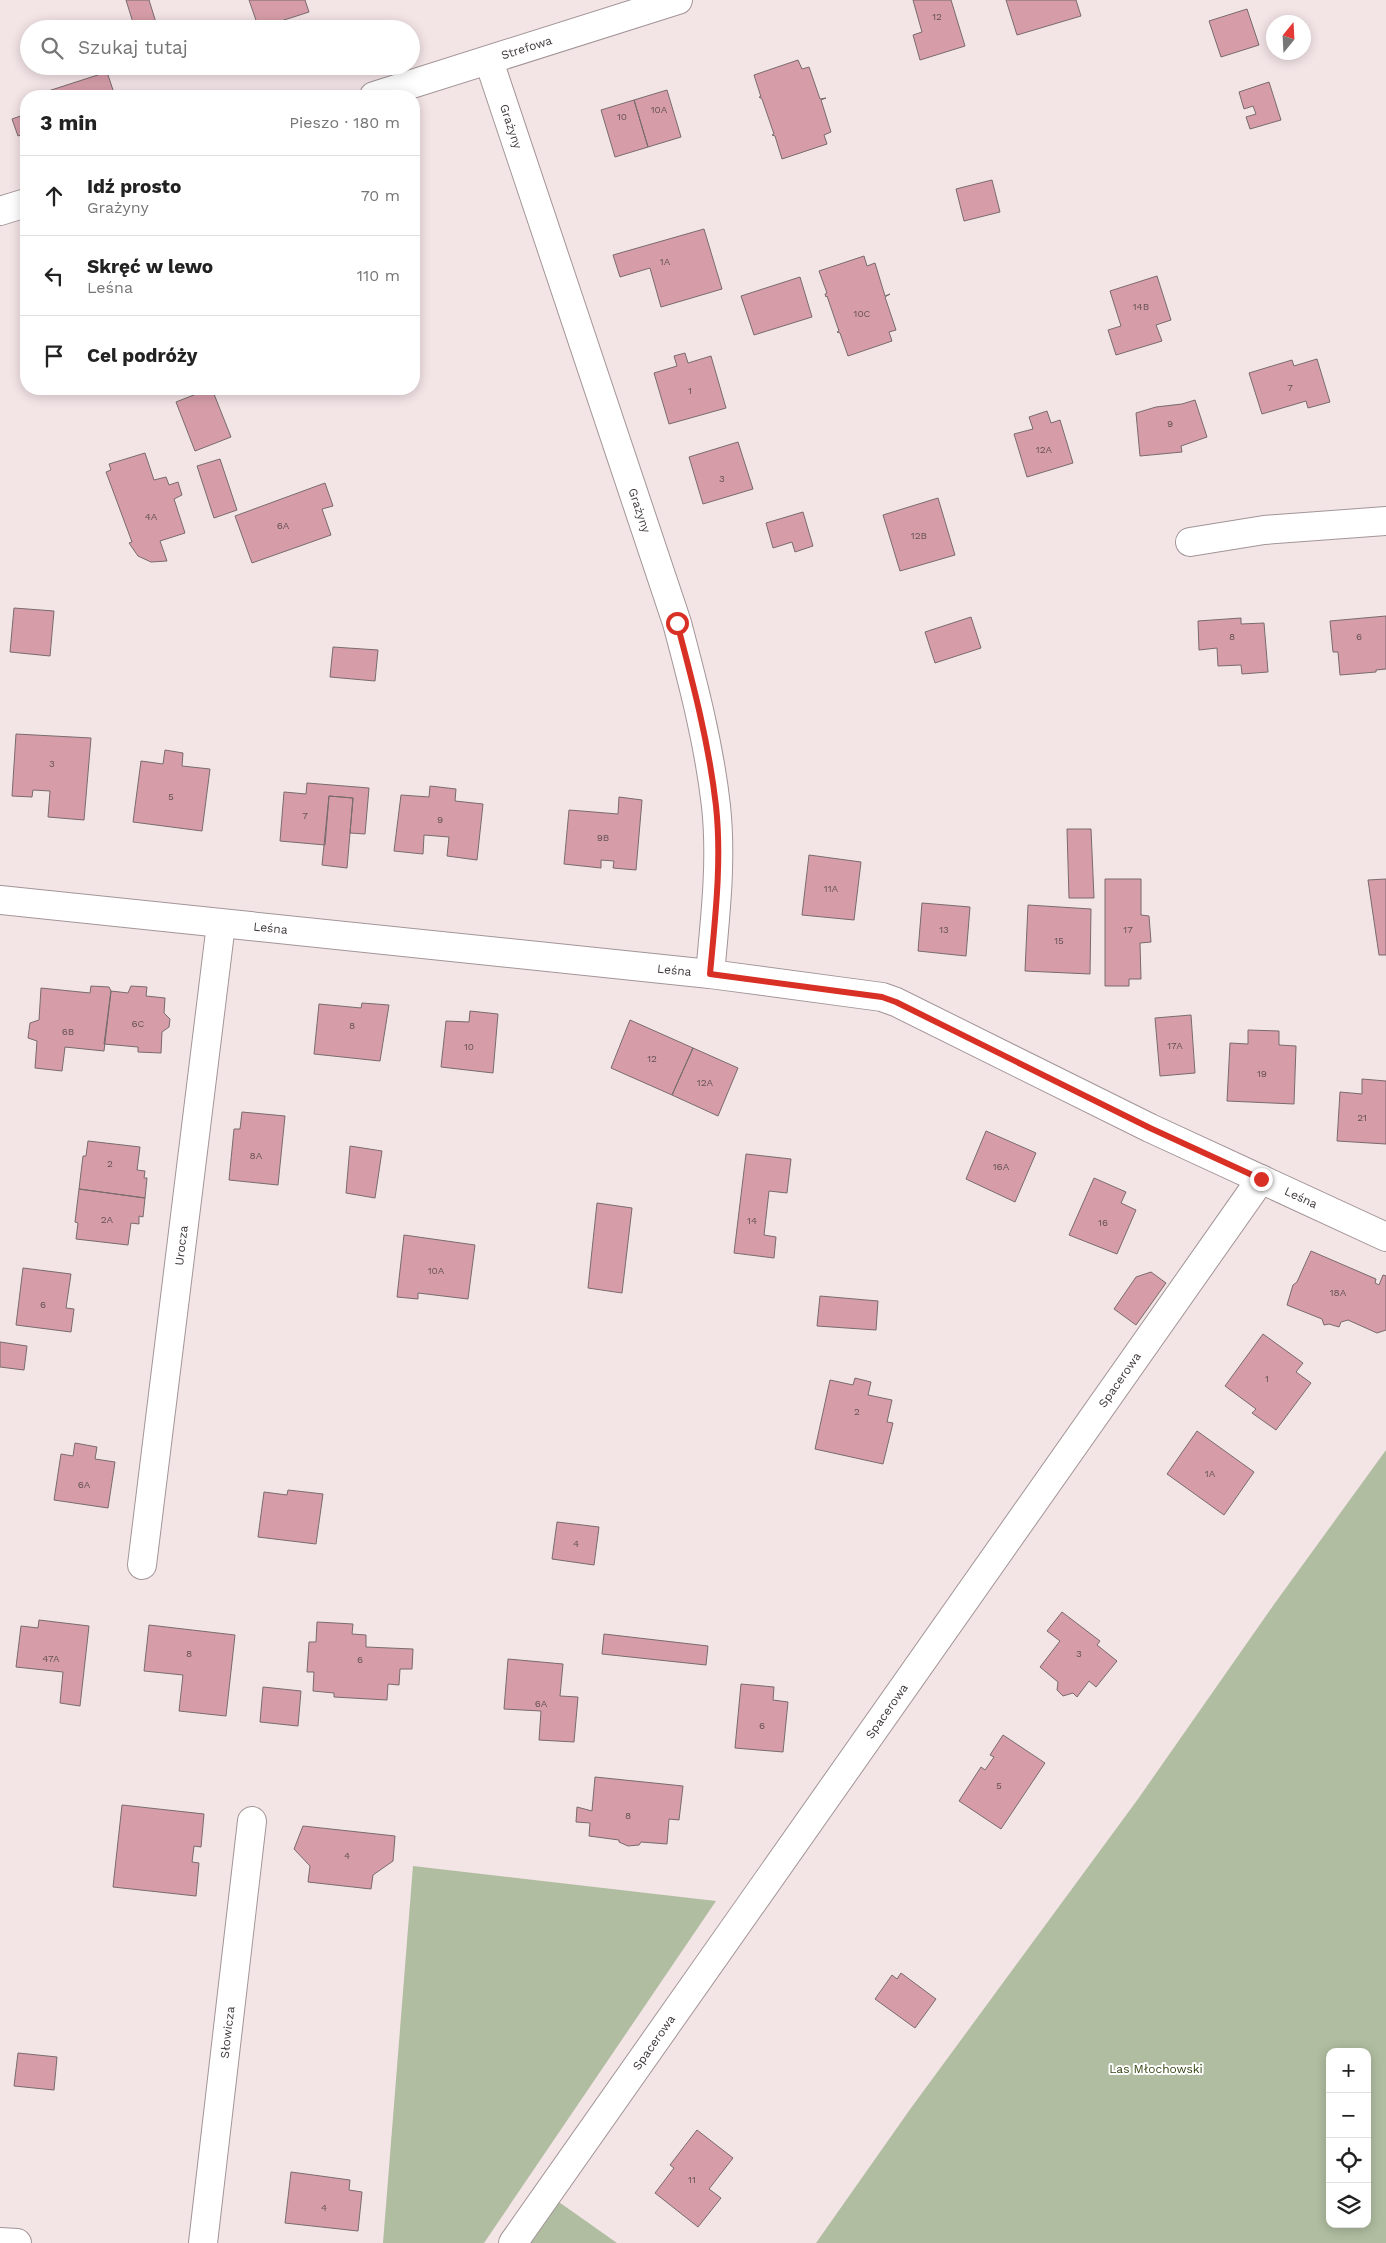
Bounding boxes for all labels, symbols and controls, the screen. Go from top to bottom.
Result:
house number: 12 [932,11,942,22]
north arrow [1266,15,1311,60]
search box [20,20,420,75]
street label: Strefowa [499,33,554,62]
icon: search [38,34,66,62]
text: Szukaj tutaj [78,36,188,59]
street label: Grażyny [497,102,525,151]
house number: 10A [651,104,668,115]
text: 3 min [40,110,97,135]
house number: 10 [617,111,627,122]
text: Pieszo · 180 m [289,113,400,132]
text: Idź prosto [87,175,181,198]
icon: ahead [40,182,68,210]
text: 70 m [361,186,400,205]
text: Grażyny [87,198,149,217]
text: Skręć w lewo [87,255,213,278]
house number: 1A [660,256,671,267]
icon: left [40,262,68,290]
text: 110 m [357,266,400,285]
text: Leśna [87,278,133,297]
house number: 14B [1133,301,1149,312]
house number: 10C [854,308,871,319]
icon: arrive [40,342,68,370]
text: Cel podróży [87,344,197,367]
house number: 7 [1287,382,1293,393]
house number: 1 [688,385,692,396]
house number: 9 [1167,418,1173,429]
house number: 12A [1036,444,1053,455]
house number: 3 [719,473,725,484]
street label: Grażyny [625,486,654,535]
house number: 4A [145,511,158,522]
house number: 6A [277,520,290,531]
house number: 12B [911,530,927,541]
route start [666,612,689,635]
house number: 8 [1229,631,1235,642]
house number: 6 [1356,631,1362,642]
house number: 3 [49,758,55,769]
house number: 5 [168,791,174,802]
house number: 7 [302,810,308,821]
house number: 9 [437,814,443,825]
house number: 9B [597,832,609,843]
house number: 11A [824,883,839,894]
street label: Leśna [253,919,289,937]
house number: 13 [939,924,949,935]
house number: 17 [1123,924,1133,935]
house number: 15 [1054,935,1064,946]
street label: Leśna [656,962,692,979]
house number: 6C [132,1018,145,1029]
house number: 8 [349,1020,355,1031]
house number: 6B [62,1026,74,1037]
house number: 17A [1167,1040,1183,1051]
house number: 10 [464,1041,474,1052]
house number: 12 [647,1053,657,1064]
house number: 19 [1257,1068,1267,1079]
house number: 12A [697,1077,714,1088]
house number: 21 [1357,1112,1367,1123]
house number: 8A [250,1150,263,1161]
house number: 2 [107,1158,113,1169]
house number: 16A [993,1161,1010,1172]
route end [1250,1168,1273,1191]
street label: Leśna [1282,1184,1320,1211]
house number: 2A [101,1214,114,1225]
house number: 14 [747,1215,757,1226]
house number: 16 [1098,1217,1108,1228]
street label: Urocza [172,1224,191,1266]
house number: 10A [428,1265,445,1276]
house number: 18A [1330,1287,1347,1298]
house number: 6 [40,1299,46,1310]
street label: Spacerowa [1096,1350,1144,1410]
house number: 1 [1265,1373,1269,1384]
house number: 2 [854,1406,860,1417]
house number: 1A [1205,1468,1216,1479]
house number: 6A [78,1479,91,1490]
house number: 4 [573,1538,579,1549]
house number: 8 [186,1648,192,1659]
house number: 3 [1076,1648,1082,1659]
house number: 47A [42,1653,60,1664]
house number: 6 [357,1654,363,1665]
street label: Spacerowa [863,1681,911,1741]
house number: 6A [535,1698,548,1709]
house number: 6 [759,1720,765,1731]
house number: 5 [996,1780,1002,1791]
house number: 8 [625,1810,631,1821]
house number: 4 [344,1850,350,1861]
street label: Słowicza [217,2005,237,2059]
street label: Spacerowa [630,2012,678,2073]
map controls [1326,2048,1371,2228]
button: + [1326,2048,1371,2093]
park label: Las Młochowski [1109,2062,1203,2076]
button: − [1326,2093,1371,2138]
button: locate [1326,2138,1371,2183]
house number: 11 [688,2174,696,2185]
button: layers [1326,2183,1371,2228]
house number: 4 [321,2202,327,2213]

